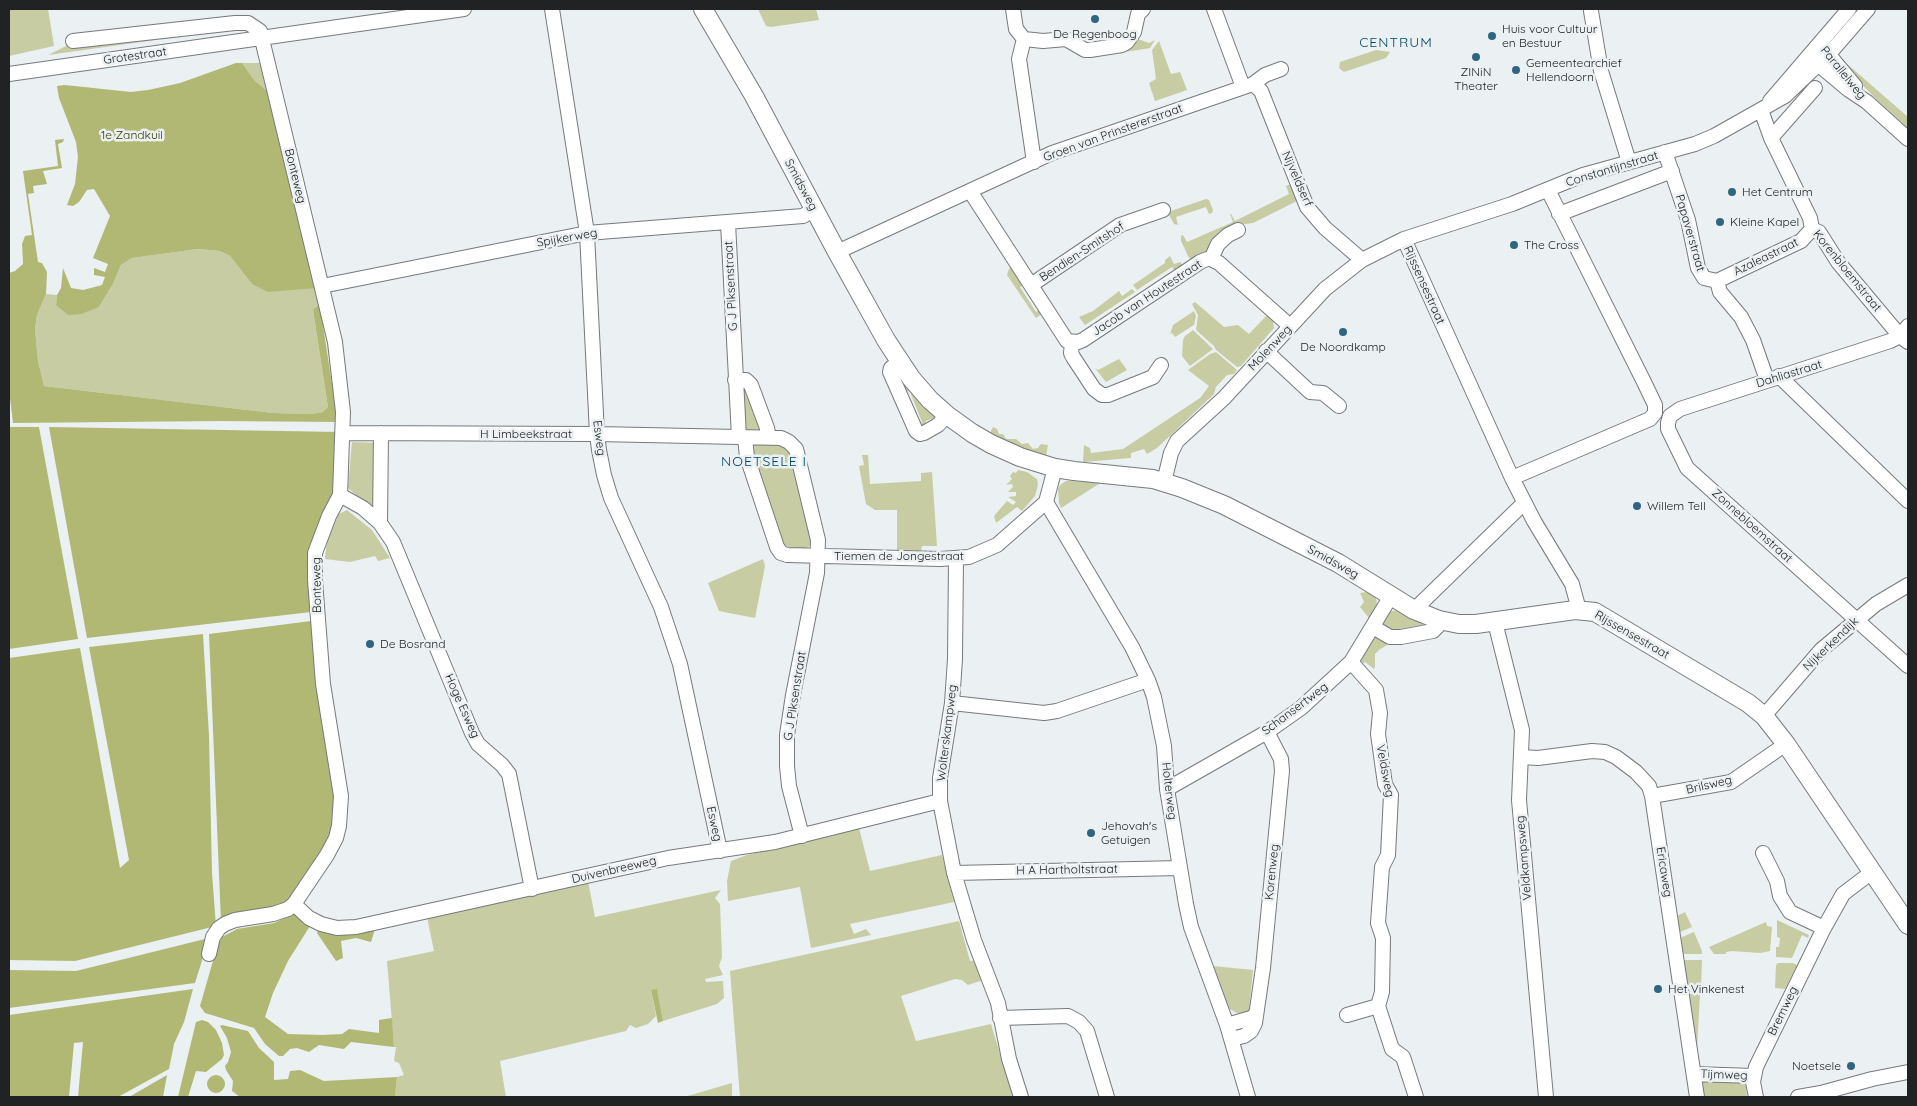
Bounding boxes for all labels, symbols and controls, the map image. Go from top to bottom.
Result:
marker: De Regenboog [1089,13,1101,25]
place label: Huis voor Cultuur en Bestuur [1502,22,1597,50]
place label: De Regenboog [1053,27,1137,41]
marker: Huis voor Cultuur en Bestuur [1486,30,1498,42]
district label: CENTRUM [1358,35,1434,51]
street label: Grotestraat [102,44,168,68]
street label: Parallelweg [1817,44,1869,102]
marker: ZINiN Theater [1470,51,1482,63]
place label: Gemeentearchief Hellendoorn [1526,56,1622,84]
marker: Gemeentearchief Hellendoorn [1510,64,1522,76]
place label: ZINiN Theater [1454,65,1498,93]
street label: Groen van Prinstererstraat [1041,101,1185,165]
park label: 1e Zandkuil [101,128,163,142]
street label: Bonteweg [281,147,309,205]
street label: Constantijnstraat [1564,148,1660,190]
street label: Nijveldserf [1278,149,1316,209]
street label: Smidsweg [781,157,821,213]
place label: Het Centrum [1742,185,1813,199]
marker: Het Centrum [1726,186,1738,198]
street label: Papaverstraat [1672,193,1708,273]
place label: Kleine Kapel [1730,215,1799,229]
marker: Kleine Kapel [1714,216,1726,228]
street label: Bendien-Smitshof [1037,219,1127,285]
street label: Spijkerweg [536,226,598,250]
street label: Korenbloemstraat [1810,227,1884,315]
street label: Azaleastraat [1731,235,1801,279]
place label: The Cross [1524,238,1579,252]
marker: The Cross [1508,239,1520,251]
street label: G J Piksenstraat [721,241,741,331]
street label: Rijssensestraat [1400,244,1448,326]
street label: Jacob van Houtestraat [1089,257,1205,339]
street label: Molenweg [1245,322,1295,374]
marker: De Noordkamp [1337,326,1349,338]
place label: De Noordkamp [1300,340,1386,354]
street label: Dahliastraat [1754,357,1824,391]
street label: Esweg [590,419,608,457]
street label: H Limbeekstraat [480,427,572,441]
district label: NOETSELE I [720,454,808,470]
street label: Zonnebloemstraat [1709,486,1795,566]
place label: Willem Tell [1647,499,1706,513]
marker: Willem Tell [1631,500,1643,512]
street label: Smidsweg [1305,542,1361,582]
street label: Tiemen de Jongestraat [834,549,964,563]
street label: Bonteweg [309,557,325,613]
street label: Rijssensestraat [1592,608,1672,662]
street label: Nijkerkendijk [1800,614,1862,674]
place label: De Bosrand [380,637,445,651]
marker: De Bosrand [364,638,376,650]
street label: G J Piksenstraat [781,650,809,742]
street label: Hoge Esweg [441,672,483,740]
street label: Schansertweg [1259,680,1331,738]
street label: Wolterskampweg [934,684,960,782]
street label: Veldsweg [1373,743,1397,799]
street label: Holterweg [1158,761,1180,821]
street label: Brilsweg [1685,773,1733,797]
street label: Esweg [703,805,725,843]
street label: Veldkampsweg [1513,815,1535,901]
place label: Jehovah's Getuigen [1101,819,1157,847]
marker: Jehovah's Getuigen [1085,827,1097,839]
street label: Korenweg [1262,843,1282,901]
street label: Ericaweg [1653,846,1675,898]
street label: Duivenbreeweg [570,853,658,887]
street label: H A Hartholtstraat [1016,862,1118,878]
place label: Het Vinkenest [1668,982,1745,996]
marker: Het Vinkenest [1652,983,1664,995]
street label: Bremweg [1765,984,1801,1038]
place label: Noetsele [1792,1059,1841,1073]
marker: Noetsele [1845,1060,1857,1072]
street label: Tijmweg [1700,1067,1748,1083]

